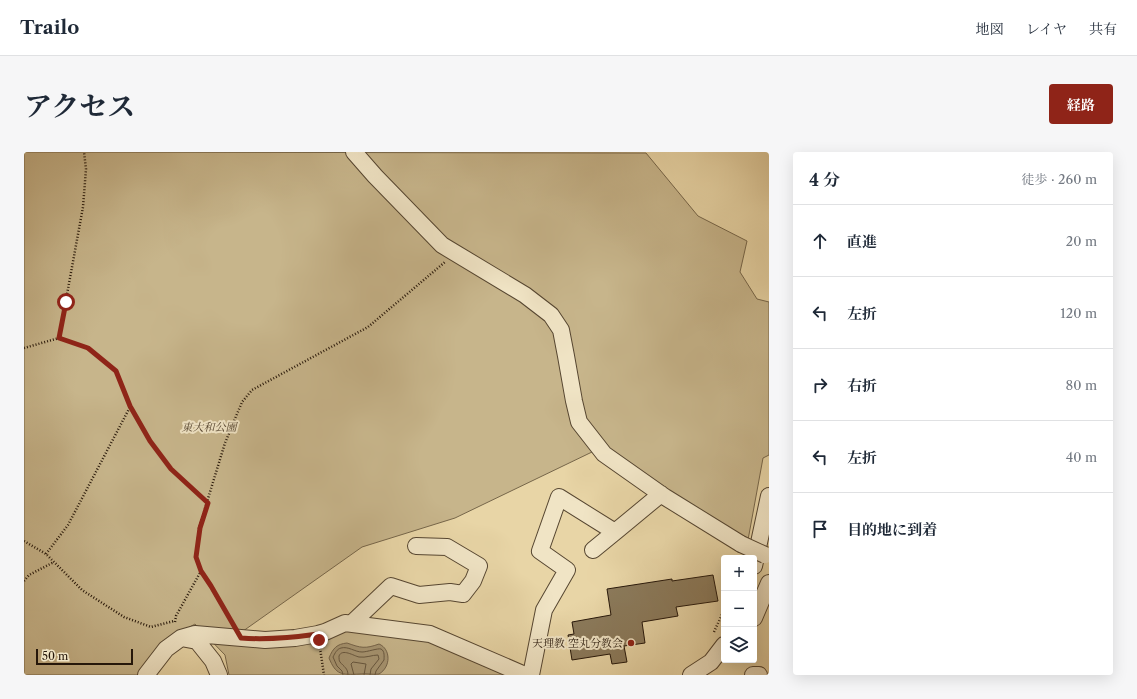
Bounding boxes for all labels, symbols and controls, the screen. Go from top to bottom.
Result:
text: Trailo [20,16,79,39]
text: 地図 [976,20,1004,38]
text: レイヤ [1026,20,1067,38]
text: 共有 [1089,20,1117,38]
button: 経路 [1049,84,1113,124]
text: アクセス [24,89,135,123]
text: 4 分 [809,170,840,190]
text: 徒歩 · 260 m [1022,171,1097,187]
icon: ahead [809,230,831,252]
text: 直進 [847,232,877,251]
text: 20 m [1066,233,1097,249]
route start [57,293,75,311]
icon: left [809,302,831,324]
text: 左折 [847,304,877,323]
text: 120 m [1060,305,1097,321]
icon: right [809,374,831,396]
text: 右折 [847,376,877,395]
text: 80 m [1065,377,1097,393]
park label: 東大和公園 [182,420,238,434]
icon: left [809,446,831,468]
text: 左折 [847,448,877,467]
text: 40 m [1066,449,1097,465]
icon: arrive [809,518,831,540]
text: 目的地に到着 [847,520,937,539]
map controls [721,555,757,663]
button: + [721,555,757,591]
button: − [721,591,757,627]
button: layers [721,627,757,663]
route end [310,631,328,649]
place label: 天理教 空丸分教会 [532,636,623,650]
marker: 天理教 空丸分教会 [626,638,636,648]
scale bar [36,647,133,666]
text: 50 m [42,649,68,663]

